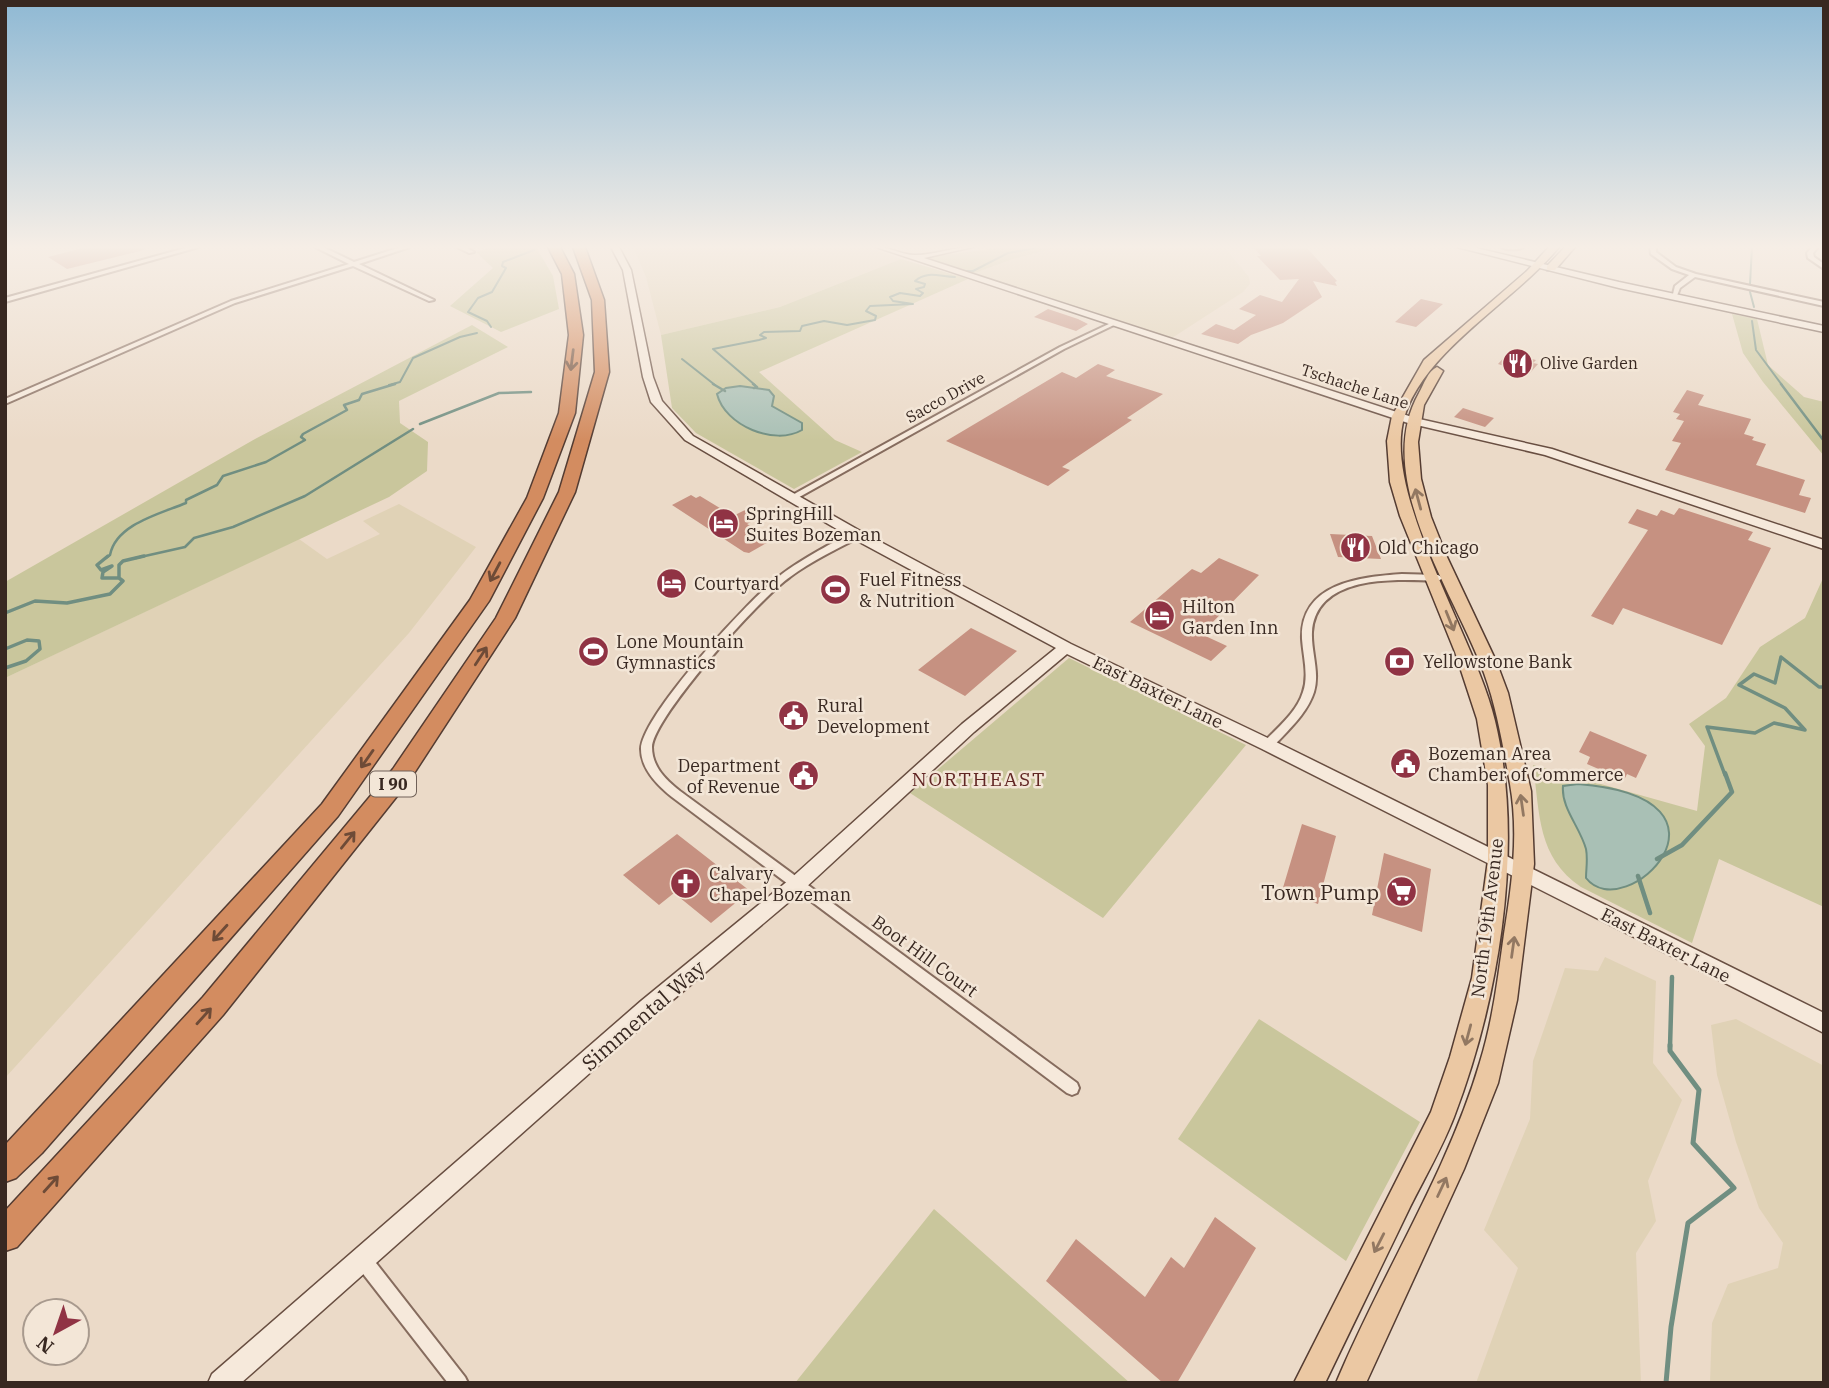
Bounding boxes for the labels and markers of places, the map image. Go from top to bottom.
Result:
restaurant icon: Olive Garden [1500,346,1534,380]
place label: Olive Garden [1540,353,1638,373]
place label: SpringHill Suites Bozeman [746,502,882,546]
hotel icon: SpringHill Suites Bozeman [706,506,740,540]
restaurant icon: Old Chicago [1338,530,1372,564]
place label: Old Chicago [1378,536,1479,559]
hotel icon: Courtyard [654,566,688,600]
place label: Fuel Fitness & Nutrition [859,568,962,612]
place label: Courtyard [694,572,779,595]
sports icon: Fuel Fitness & Nutrition [819,572,853,606]
place label: Hilton Garden Inn [1182,595,1278,639]
hotel icon: Hilton Garden Inn [1142,599,1176,633]
place label: Lone Mountain Gymnastics [616,630,744,674]
sports icon: Lone Mountain Gymnastics [576,634,610,668]
bank icon: Yellowstone Bank [1383,644,1417,678]
place label: Yellowstone Bank [1423,650,1572,673]
place label: Rural Development [817,694,930,738]
public building icon: Rural Development [777,698,811,732]
place label: Bozeman Area Chamber of Commerce [1428,742,1623,786]
public building icon: Bozeman Area Chamber of Commerce [1388,746,1422,780]
place label: Department of Revenue [677,754,780,798]
public building icon: Department of Revenue [786,758,820,792]
place label: Calvary Chapel Bozeman [709,862,851,906]
church icon: Calvary Chapel Bozeman [669,866,703,900]
supermarket icon: Town Pump [1385,875,1419,909]
place label: Town Pump [1261,878,1379,906]

